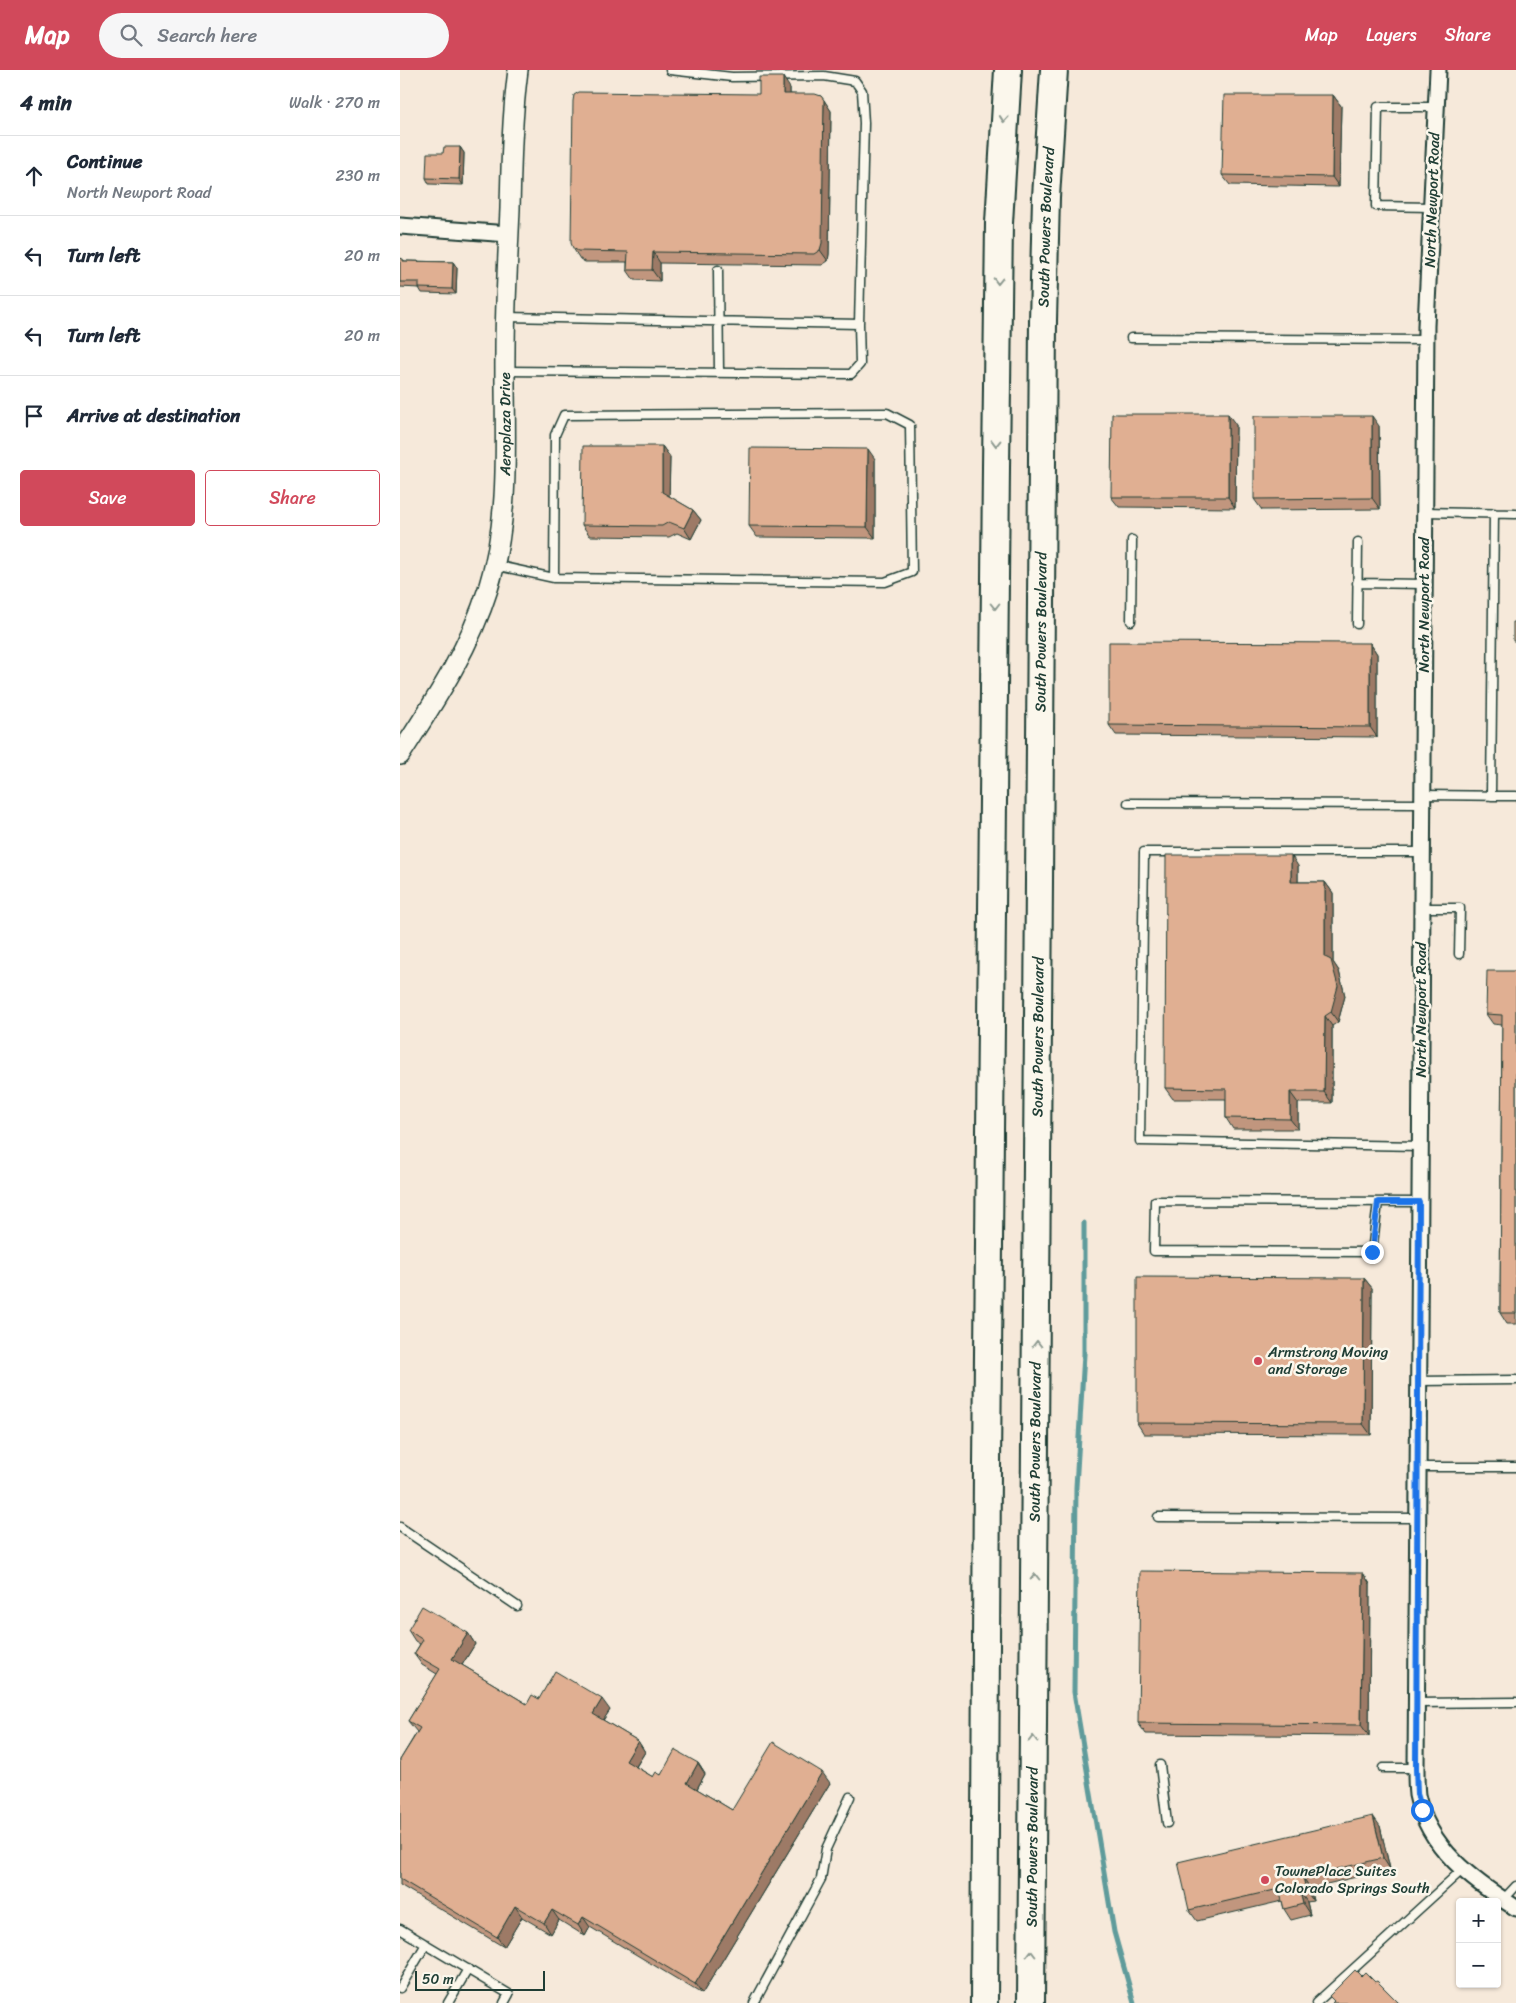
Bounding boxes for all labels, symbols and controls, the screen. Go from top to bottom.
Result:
search box [99,13,449,58]
text: Map [25,14,69,56]
text: Search here [157,19,257,52]
text: Map [1305,19,1338,51]
text: Layers [1366,19,1417,51]
text: Share [1445,19,1491,51]
icon: search [117,21,145,49]
text: 4 min [20,84,72,122]
text: Walk · 270 m [289,88,380,117]
one-way arrow [999,115,1010,123]
street label: North Newport Road [1417,131,1447,268]
text: Continue [67,145,143,178]
street label: South Powers Boulevard [1030,145,1062,308]
text: 230 m [335,161,380,190]
icon: ahead [20,162,48,190]
text: North Newport Road [67,178,211,207]
text: Turn left [67,239,140,272]
text: 20 m [344,241,380,270]
icon: left [20,242,48,270]
one-way arrow [993,278,1003,285]
text: Turn left [67,319,140,352]
text: 20 m [344,321,380,350]
icon: left [20,322,48,350]
street label: Aeroplaza Drive [492,372,519,477]
text: Arrive at destination [67,399,240,432]
icon: arrive [20,402,48,430]
one-way arrow [991,440,1001,448]
button: Save [20,470,195,526]
button: Share [205,470,380,526]
street label: North Newport Road [1411,536,1437,673]
street label: South Powers Boulevard [1027,551,1054,712]
one-way arrow [990,602,1000,610]
street label: North Newport Road [1408,941,1434,1078]
street label: South Powers Boulevard [1024,956,1051,1117]
route end [1361,1241,1384,1264]
place label: Armstrong Moving and Storage [1267,1339,1389,1382]
one-way arrow [1031,1340,1042,1348]
marker: Armstrong Moving and Storage [1252,1355,1264,1367]
street label: South Powers Boulevard [1021,1361,1049,1522]
one-way arrow [1030,1573,1040,1580]
one-way arrow [1028,1735,1038,1743]
street label: South Powers Boulevard [1019,1766,1046,1927]
route start [1411,1799,1434,1822]
place label: TownePlace Suites Colorado Springs South [1275,1858,1430,1901]
marker: TownePlace Suites Colorado Springs South [1259,1874,1271,1886]
map controls [1456,1898,1501,1988]
button: + [1456,1898,1501,1943]
button: − [1456,1943,1501,1988]
one-way arrow [1026,1950,1037,1958]
text: 50 m [422,1967,454,1992]
scale bar [415,1968,545,1991]

